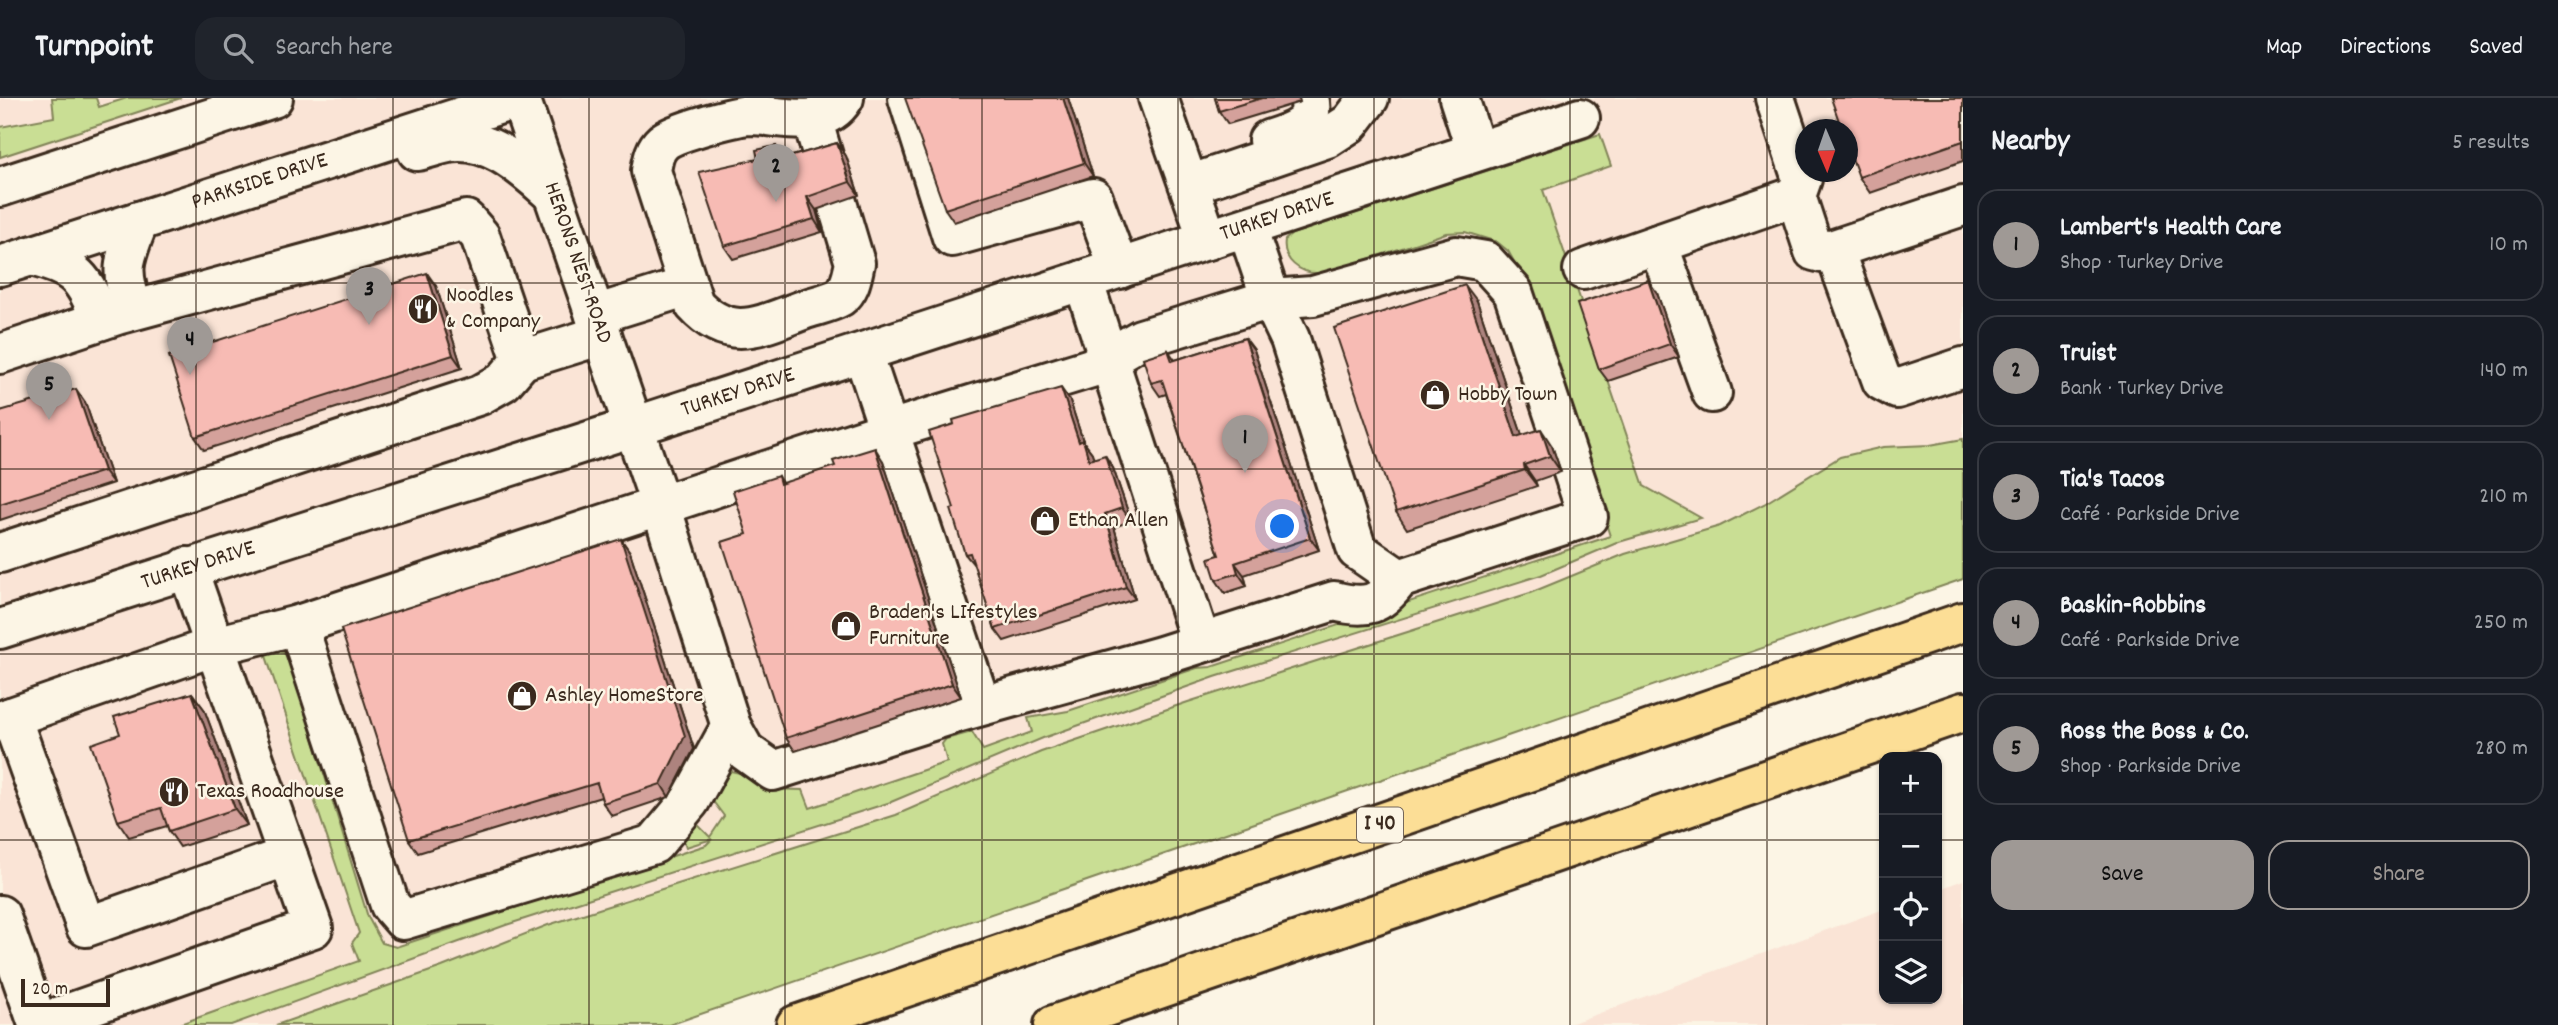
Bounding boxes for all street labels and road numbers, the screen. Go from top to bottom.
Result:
street label: PARKSIDE DRIVE [187,144,333,219]
street label: HERONS NEST ROAD [534,178,620,348]
street label: TURKEY DRIVE [1216,183,1339,251]
street label: TURKEY DRIVE [677,359,800,427]
street label: TURKEY DRIVE [137,532,260,599]
road number: I 40 [1357,808,1403,842]

